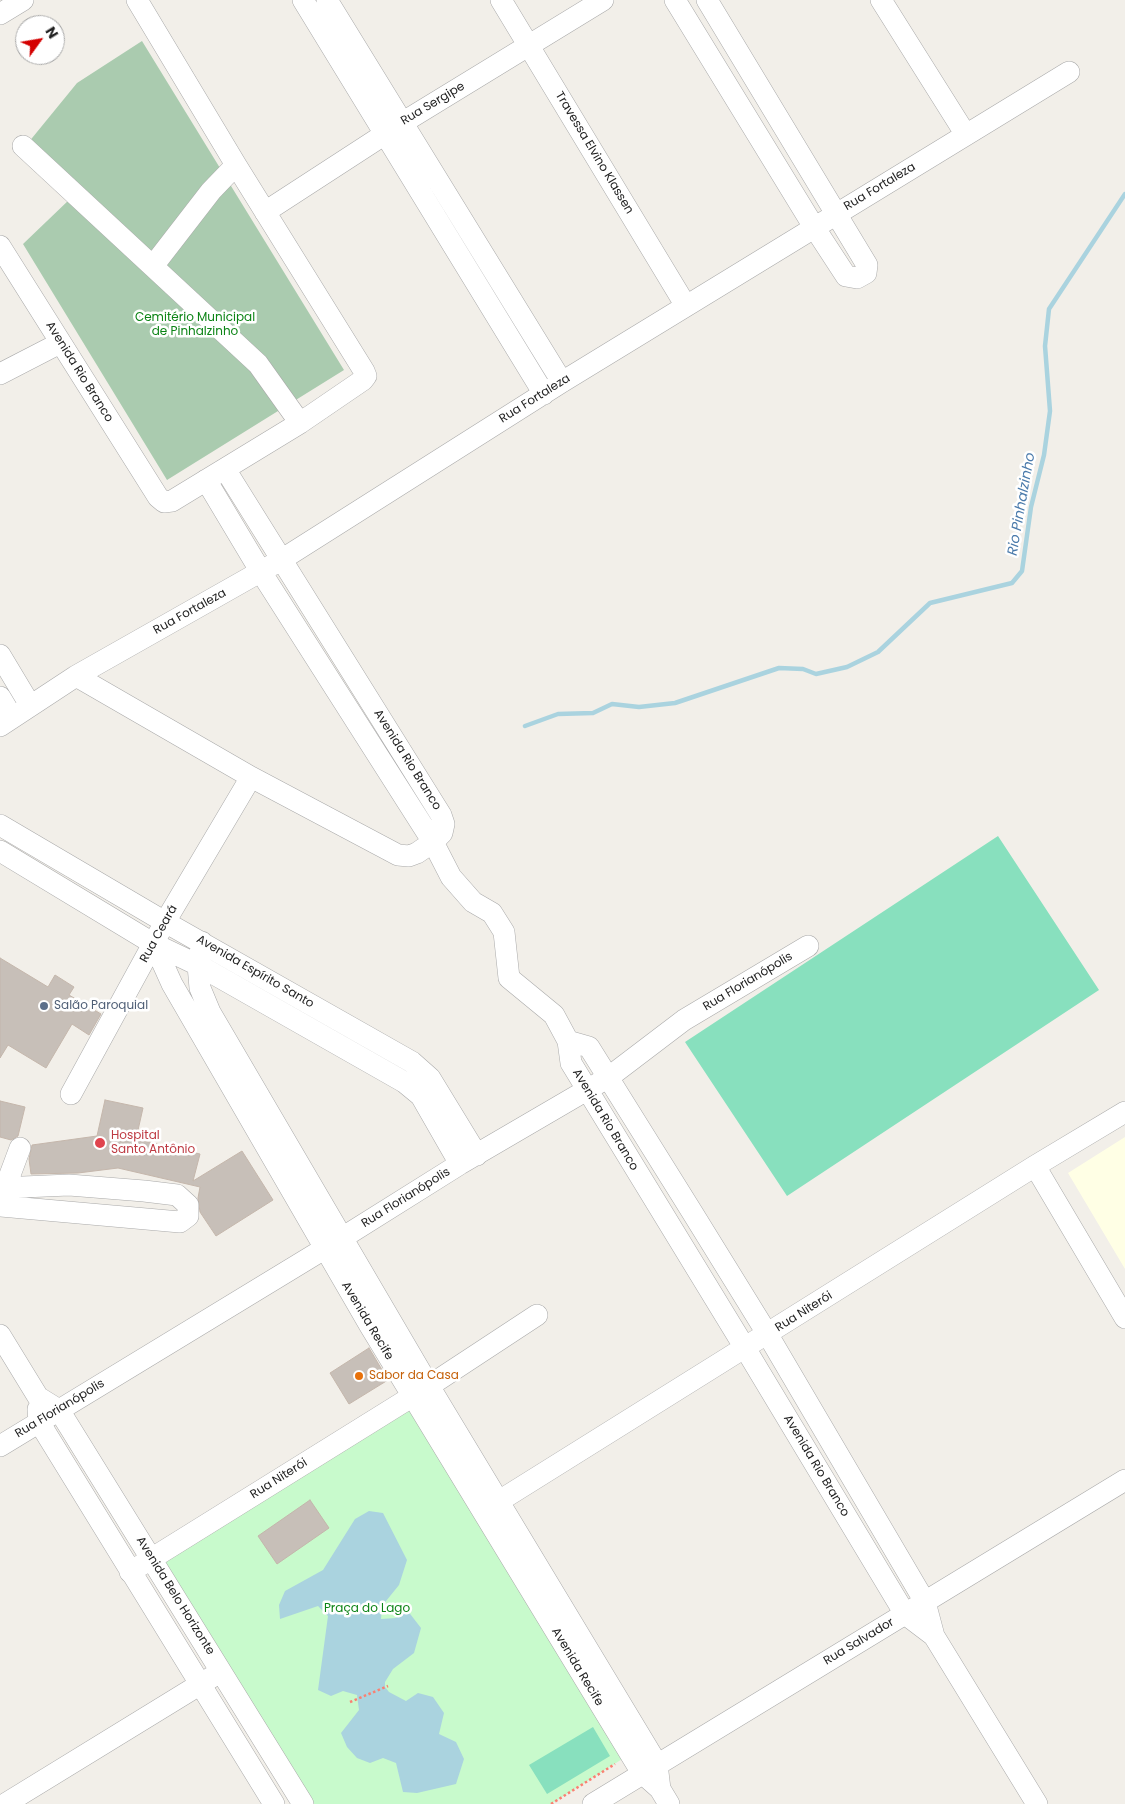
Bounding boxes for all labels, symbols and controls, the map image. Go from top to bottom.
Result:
north arrow [15,15,65,65]
text: N [41,23,63,42]
street label: Rua Sergipe [398,79,468,129]
street label: Travessa Elvino Klassen [552,89,636,217]
street label: Rua Fortaleza [842,160,918,214]
park label: Cemitério Municipal de Pinhalzinho [135,311,255,339]
street label: Avenida Rio Branco [42,319,116,425]
street label: Rua Fortaleza [497,371,573,427]
water label: Rio Pinhalzinho [1005,451,1039,557]
street label: Rua Fortaleza [151,586,229,638]
street label: Avenida Rio Branco [370,707,444,813]
street label: Rua Ceará [137,903,181,965]
street label: Avenida Espírito Santo [194,932,316,1012]
street label: Rua Florianópolis [701,950,795,1014]
place label: Salão Paroquial [54,999,148,1013]
marker: Salão Paroquial [38,1000,50,1012]
street label: Avenida Rio Branco [569,1067,641,1173]
place label: Hospital Santo Antônio [111,1129,195,1157]
marker: Hospital Santo Antônio [93,1136,107,1150]
street label: Rua Florianópolis [359,1165,453,1231]
street label: Avenida Recife [338,1279,396,1363]
street label: Rua Niterói [773,1289,835,1335]
place label: Sabor da Casa [369,1369,459,1383]
marker: Sabor da Casa [353,1370,365,1382]
street label: Rua Florianópolis [13,1377,107,1441]
street label: Avenida Rio Branco [780,1413,852,1519]
street label: Rua Niterói [248,1456,310,1502]
street label: Avenida Belo Horizonte [133,1534,217,1658]
park label: Praça do Lago [324,1602,410,1616]
street label: Rua Salvador [821,1615,897,1669]
street label: Avenida Recife [548,1625,606,1709]

